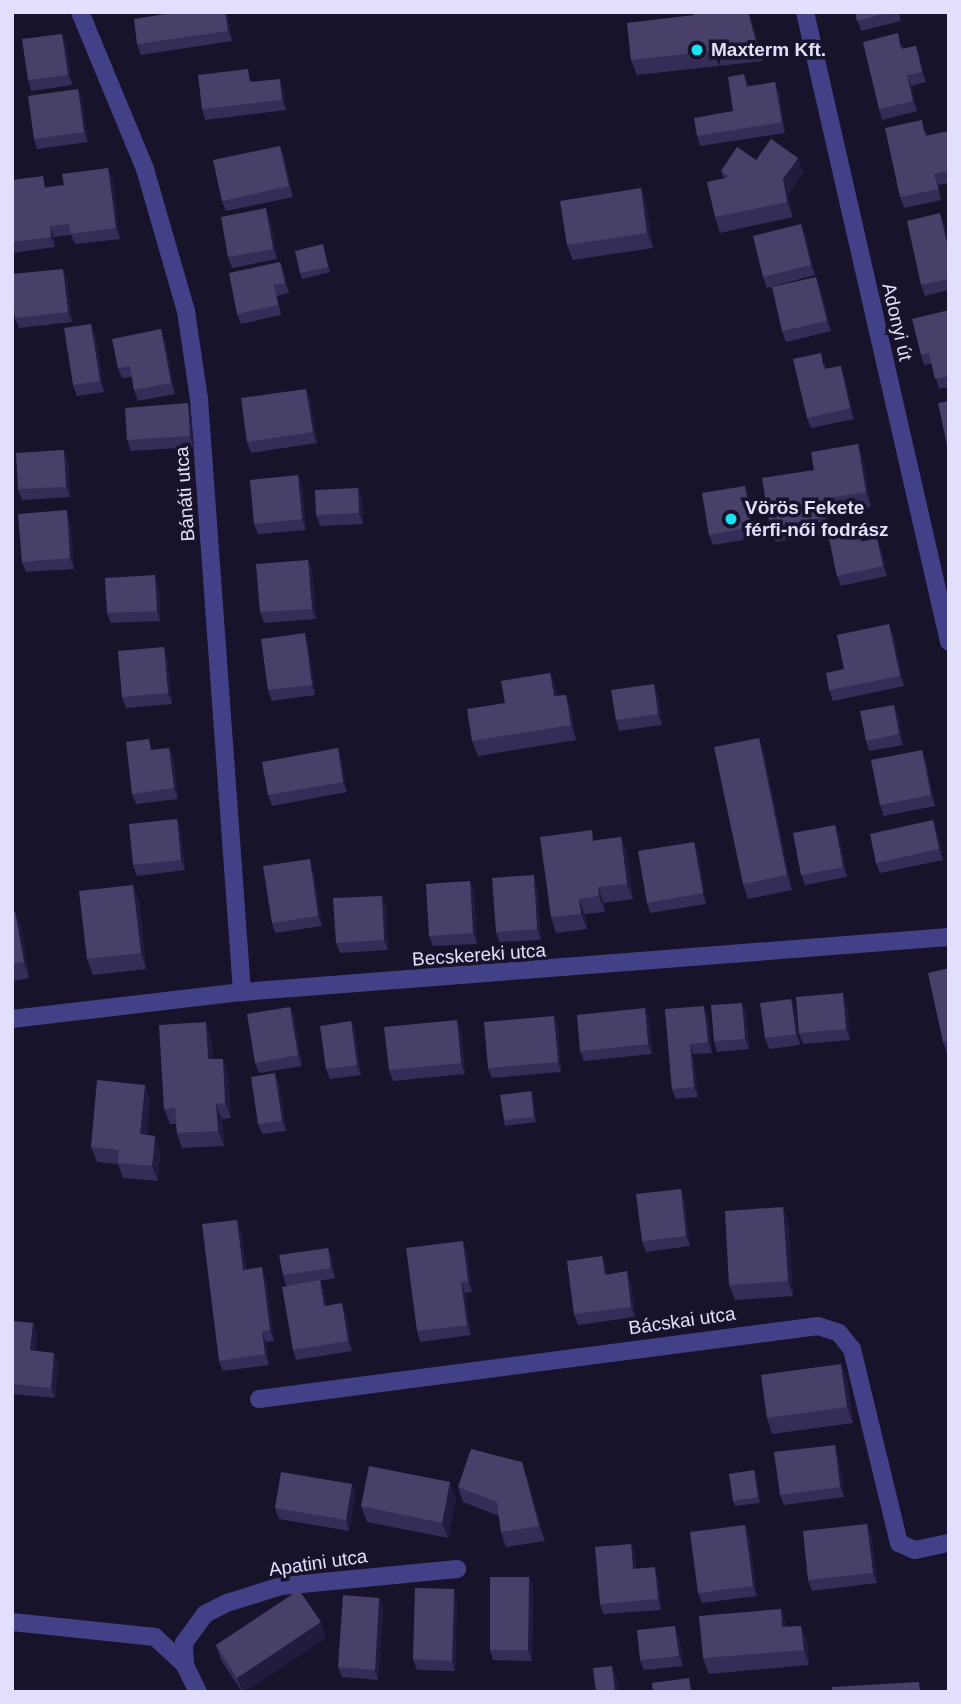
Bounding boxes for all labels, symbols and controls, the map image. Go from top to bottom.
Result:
place label: Maxterm Kft. [711,39,826,61]
marker: Maxterm Kft. [689,42,705,58]
street label: Adonyi út [877,281,917,363]
street label: Bánáti utca [170,446,200,542]
place label: Vörös Fekete férfi-női fodrász [745,497,889,541]
marker: Vörös Fekete férfi-női fodrász [723,511,739,527]
street label: Becskereki utca [411,939,547,971]
street label: Bácskai utca [627,1302,737,1340]
street label: Apatini utca [267,1545,369,1581]

